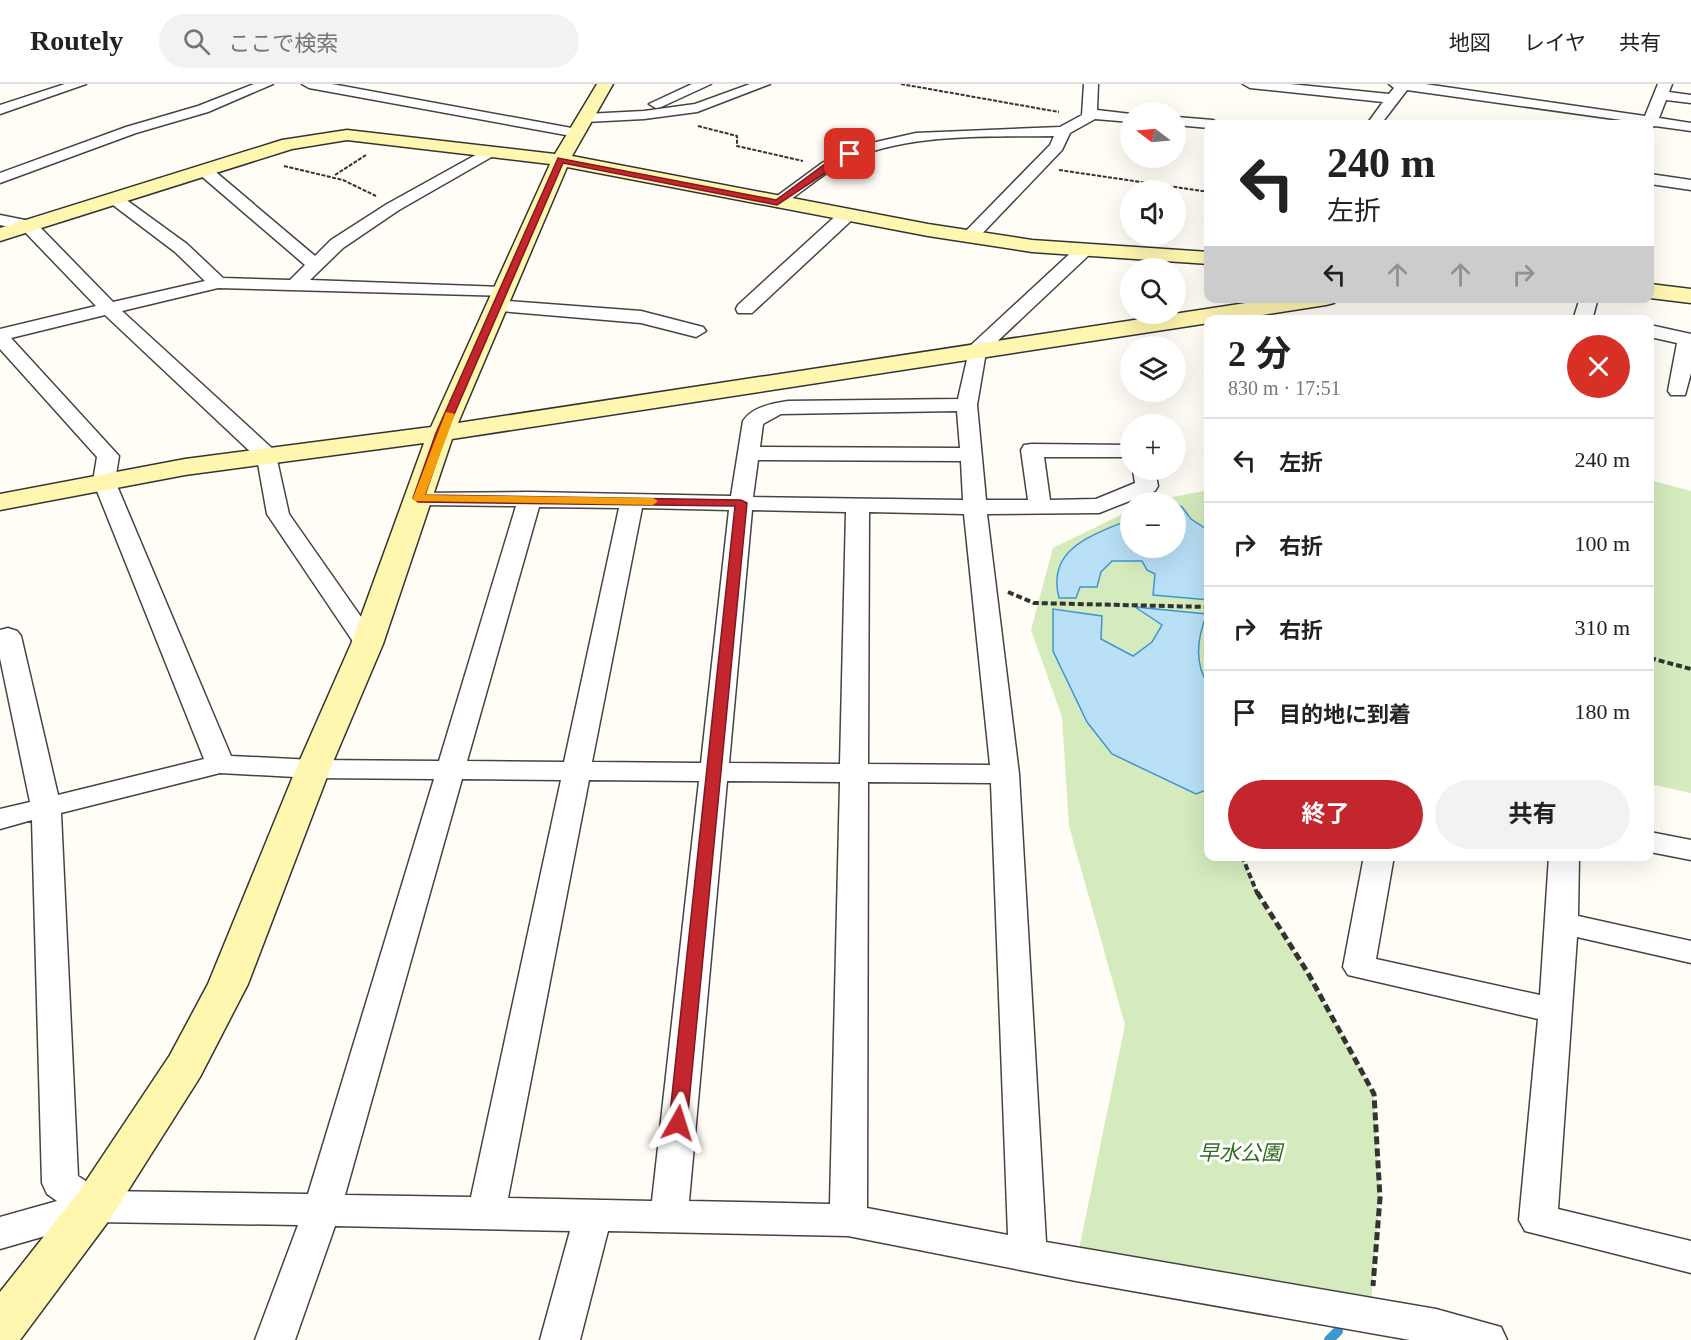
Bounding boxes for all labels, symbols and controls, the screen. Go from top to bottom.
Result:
search box [159,14,579,68]
text: Routely [30,25,123,56]
icon: search [180,25,213,58]
text: ここで検索 [228,31,338,56]
text: 地図 [1449,31,1491,55]
text: レイヤ [1524,31,1586,55]
text: 共有 [1619,31,1661,55]
north arrow [1120,102,1186,168]
map controls [1120,102,1186,558]
pin [824,128,875,179]
icon: arrive [833,137,866,170]
text: 240 m [1327,140,1436,186]
icon: left [1228,144,1306,222]
button: sound [1120,180,1186,246]
text: 左折 [1327,196,1381,226]
button: search [1120,258,1186,324]
icon: left [1318,258,1351,291]
icon: ahead [1381,258,1414,291]
icon: ahead [1444,258,1477,291]
icon: right [1507,258,1540,291]
text: 2 分 [1228,334,1291,374]
button: close [1567,335,1630,398]
button: layers [1120,336,1186,402]
text: 830 m · 17:51 [1228,377,1341,399]
button: + [1120,414,1186,480]
icon: left [1228,444,1261,477]
text: 240 m [1574,447,1630,472]
text: 左折 [1279,450,1323,475]
button: − [1120,492,1186,558]
icon: right [1228,528,1261,561]
text: 100 m [1574,531,1630,556]
text: 右折 [1279,534,1323,559]
icon: right [1228,612,1261,645]
text: 310 m [1574,615,1630,640]
text: 右折 [1279,618,1323,643]
icon: arrive [1228,696,1261,729]
text: 180 m [1574,699,1630,724]
text: 目的地に到着 [1279,702,1411,727]
button: 終了 [1228,780,1423,849]
button: 共有 [1435,780,1630,849]
position arrow [646,1091,710,1155]
park label: 早水公園 [1198,1141,1285,1165]

